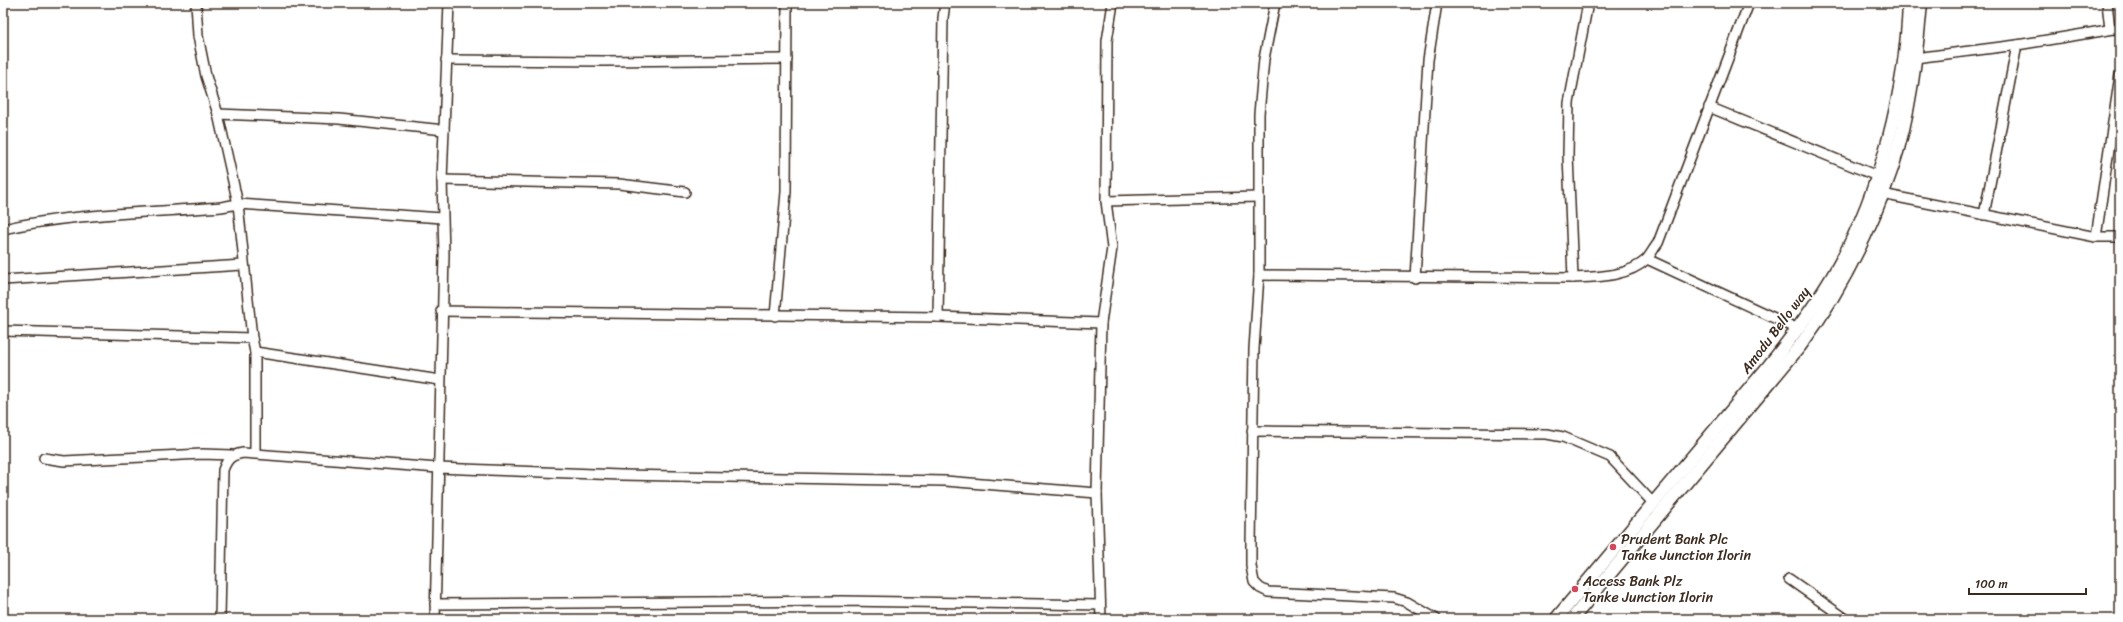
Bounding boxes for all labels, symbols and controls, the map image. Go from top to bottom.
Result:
street label: Amodu Bello way [1734,281,1817,380]
place label: Prudent Bank Plc Tanke Junction Ilorin [1621,527,1751,568]
marker: Prudent Bank Plc Tanke Junction Ilorin [1608,542,1618,552]
place label: Access Bank Plz Tanke Junction Ilorin [1582,569,1713,610]
scale bar [1969,570,2086,596]
text: 100 m [1975,573,2008,595]
marker: Access Bank Plz Tanke Junction Ilorin [1570,584,1580,594]

